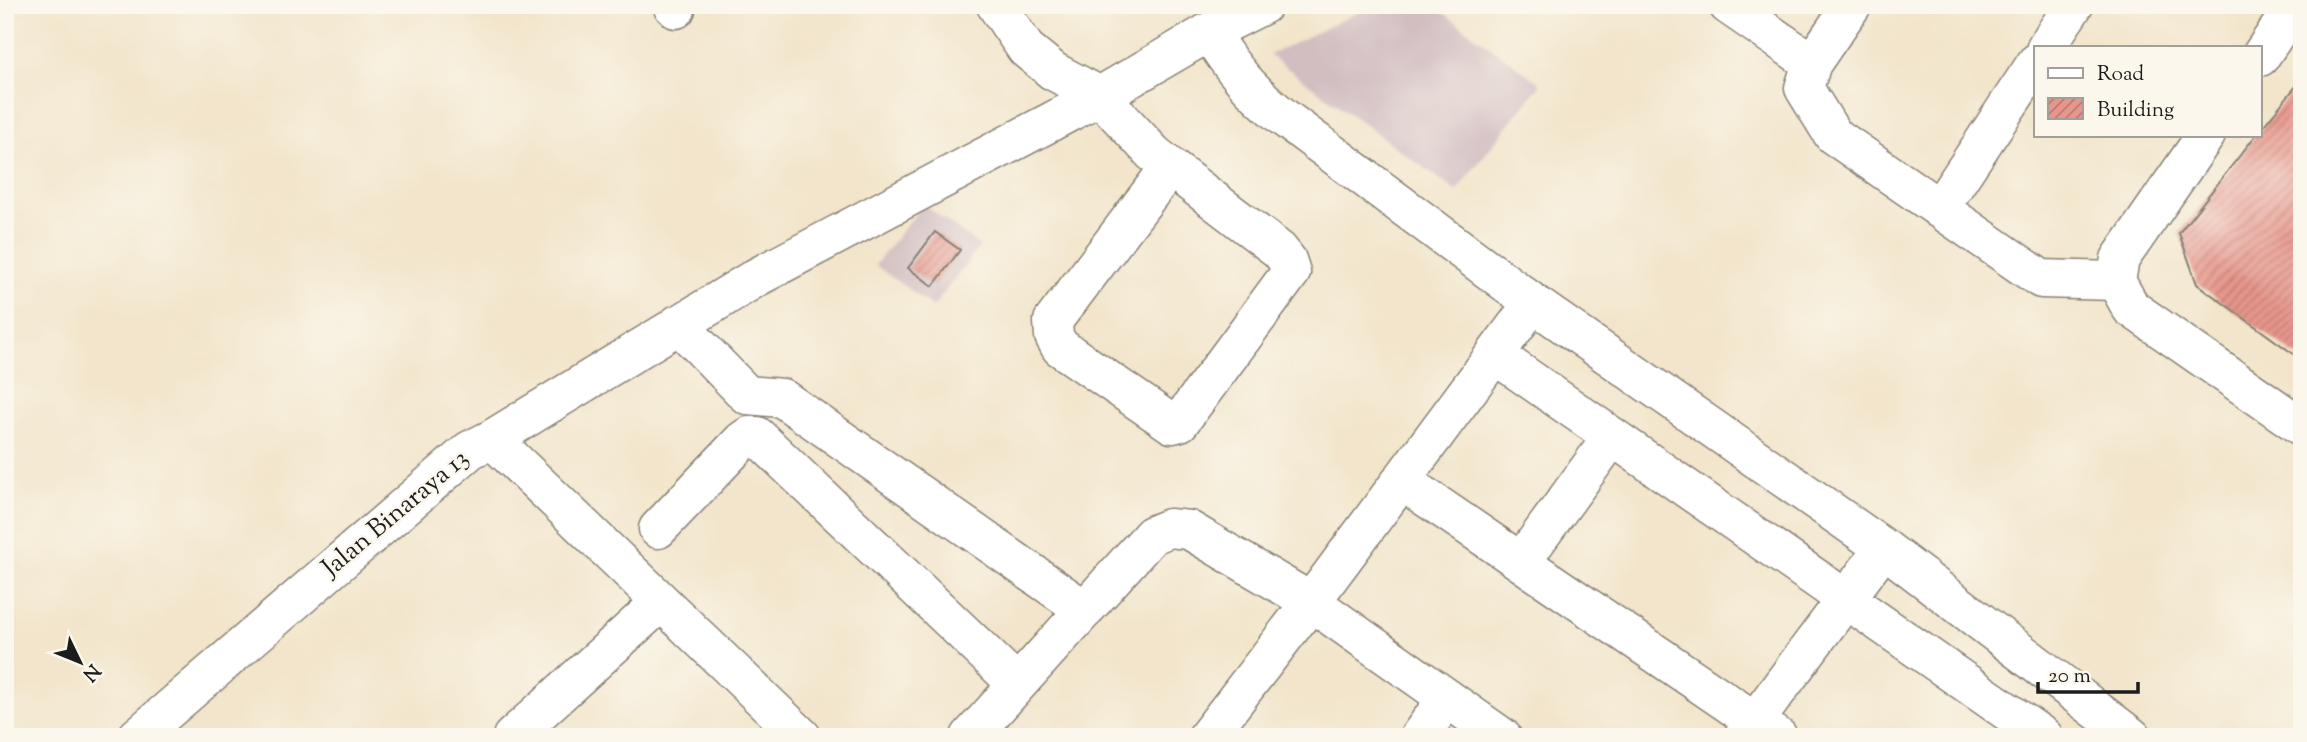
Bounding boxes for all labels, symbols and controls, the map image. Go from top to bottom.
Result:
legend [2034,46,2262,136]
text: Road [2097,60,2144,90]
text: Building [2097,96,2174,126]
street label: Jalan Binaraya 13 [313,441,477,588]
north arrow [46,626,116,696]
scale bar [2038,651,2137,695]
text: N [76,657,106,687]
text: 20 m [2048,662,2091,692]

